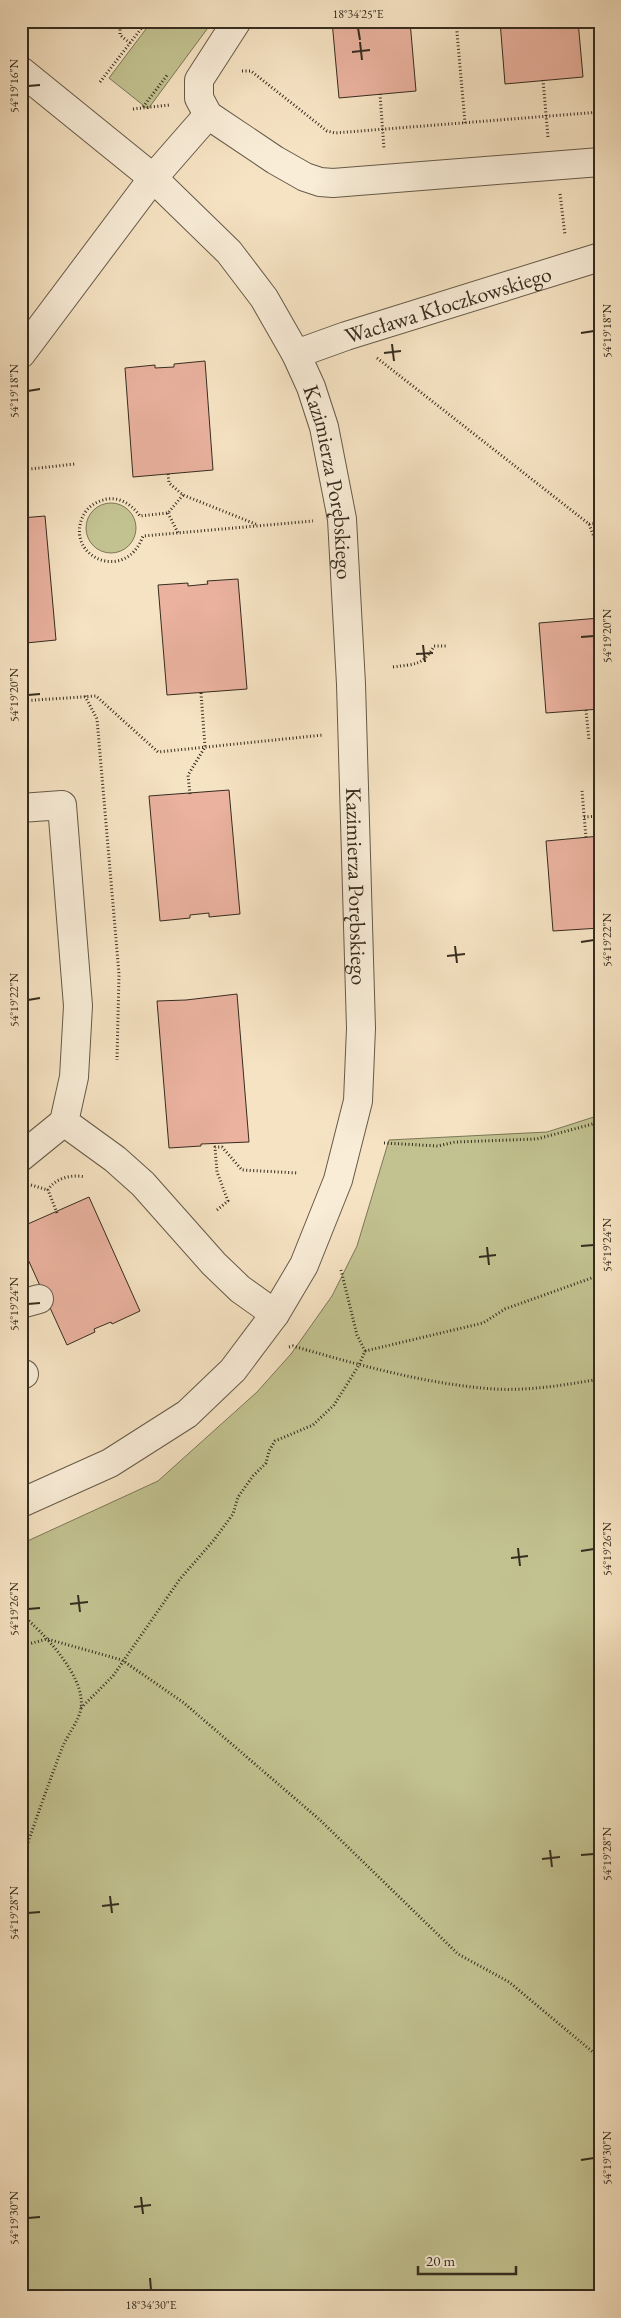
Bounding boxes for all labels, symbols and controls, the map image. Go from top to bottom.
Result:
text: 18°34'25"E [332,6,384,22]
text: 54°19'16"N [6,59,22,113]
street label: Wacława Kłoczkowskiego [341,259,555,350]
text: 54°19'18"N [599,304,615,358]
text: 54°19'18"N [6,364,22,418]
street label: Kazimierza Porębskiego [296,381,359,580]
text: 54°19'20"N [599,609,615,663]
text: 54°19'20"N [6,668,22,722]
street label: Kazimierza Porębskiego [339,787,374,986]
text: 54°19'22"N [599,913,615,967]
text: 54°19'22"N [6,973,22,1027]
text: 54°19'24"N [599,1218,615,1272]
text: 54°19'24"N [6,1277,22,1331]
text: 54°19'26"N [599,1522,615,1576]
text: 54°19'26"N [6,1582,22,1636]
text: 54°19'28"N [599,1827,615,1881]
text: 54°19'28"N [6,1886,22,1940]
text: 54°19'30"N [599,2131,615,2185]
text: 54°19'30"N [6,2191,22,2245]
scale bar [418,2243,516,2275]
text: 20 m [426,2251,455,2270]
text: 18°34'30"E [125,2297,177,2313]

